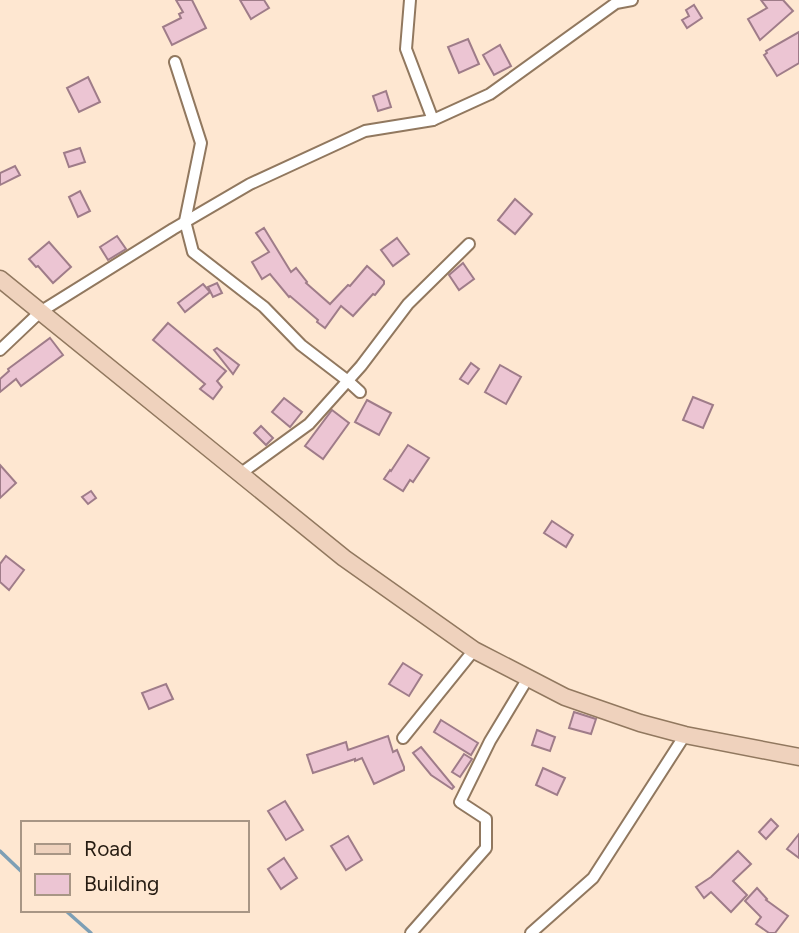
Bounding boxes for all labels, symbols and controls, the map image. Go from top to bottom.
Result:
legend [21,821,248,912]
text: Road [84,836,132,861]
text: Building [84,871,159,896]

